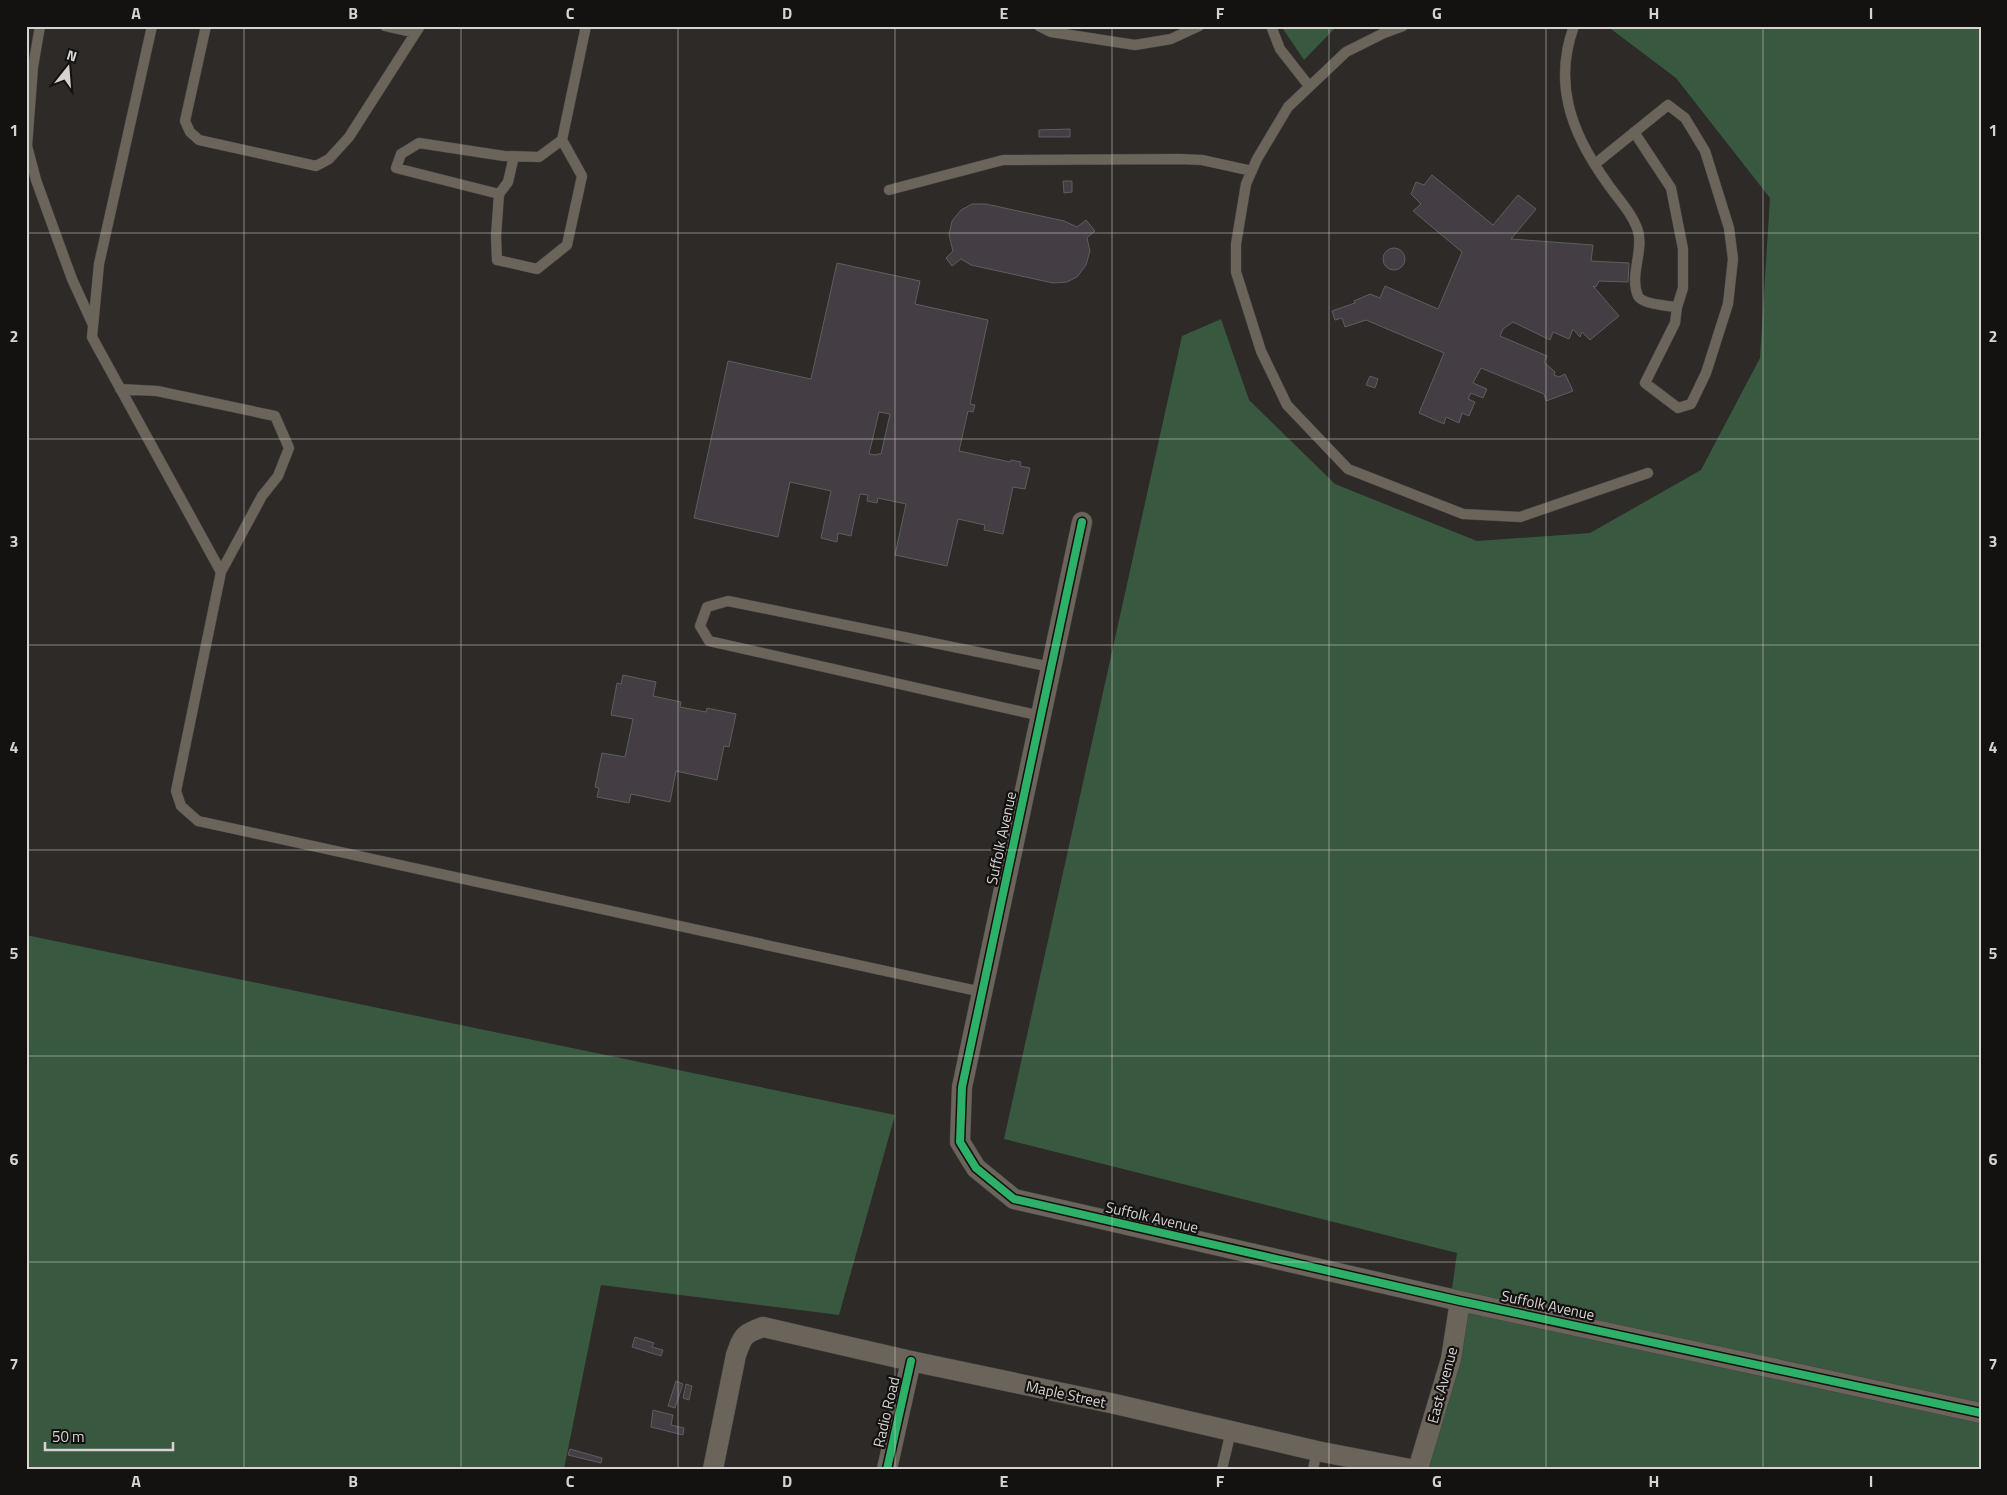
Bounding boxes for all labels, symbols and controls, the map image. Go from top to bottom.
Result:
text: A [131,1,141,25]
text: B [348,1,358,25]
text: C [566,1,575,25]
text: D [782,1,792,25]
text: E [1000,1,1009,25]
text: F [1216,1,1225,25]
text: G [1432,1,1442,25]
text: H [1649,1,1659,25]
text: I [1869,1,1873,25]
north arrow [42,42,92,92]
text: N [64,44,80,67]
text: 1 [10,118,18,142]
text: 1 [1989,118,1997,142]
text: 2 [10,324,18,348]
text: 2 [1989,324,1997,348]
text: 3 [10,529,18,553]
text: 3 [1989,529,1997,553]
text: 4 [10,735,19,759]
text: 4 [1989,735,1998,759]
street label: Suffolk Avenue [980,789,1022,887]
text: 5 [10,941,19,965]
text: 5 [1989,941,1998,965]
text: 6 [10,1147,19,1171]
text: 6 [1989,1147,1998,1171]
street label: Suffolk Avenue [1103,1195,1201,1239]
street label: Suffolk Avenue [1499,1284,1597,1326]
street label: East Avenue [1421,1344,1463,1426]
text: 7 [10,1352,18,1376]
text: 7 [1989,1352,1997,1376]
street label: Radio Road [867,1374,905,1450]
street label: Maple Street [1024,1374,1109,1414]
scale bar [45,1420,172,1452]
text: 50 m [52,1425,85,1448]
text: A [131,1469,141,1493]
text: B [348,1469,358,1493]
text: C [566,1469,575,1493]
text: D [782,1469,792,1493]
text: E [1000,1469,1009,1493]
text: F [1216,1469,1225,1493]
text: G [1432,1469,1442,1493]
text: H [1649,1469,1659,1493]
text: I [1869,1469,1873,1493]

